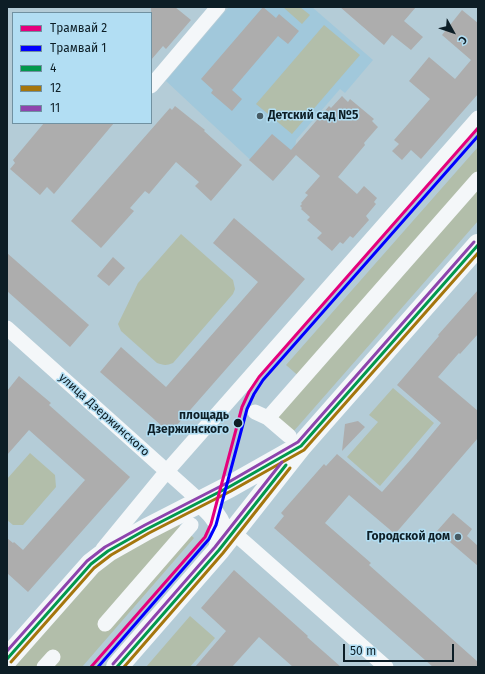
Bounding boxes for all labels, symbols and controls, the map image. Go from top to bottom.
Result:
legend [12,12,152,124]
north arrow [433,12,473,52]
text: Трамвай 2 [50,21,107,35]
text: С [456,33,470,47]
text: Трамвай 1 [50,41,107,55]
text: 4 [50,61,56,75]
text: 12 [50,81,61,95]
text: 11 [50,101,60,115]
place label: Детский сад №5 [268,109,358,123]
marker: Детский сад №5 [255,111,265,121]
street label: улица Дзержинского [56,370,152,460]
place label: площадь Дзержинского [148,409,229,437]
marker: площадь Дзержинского [232,417,244,429]
place label: Городской дом [367,530,450,544]
marker: Городской дом [453,532,463,542]
scale bar [345,636,456,662]
text: 50 m [350,644,376,658]

